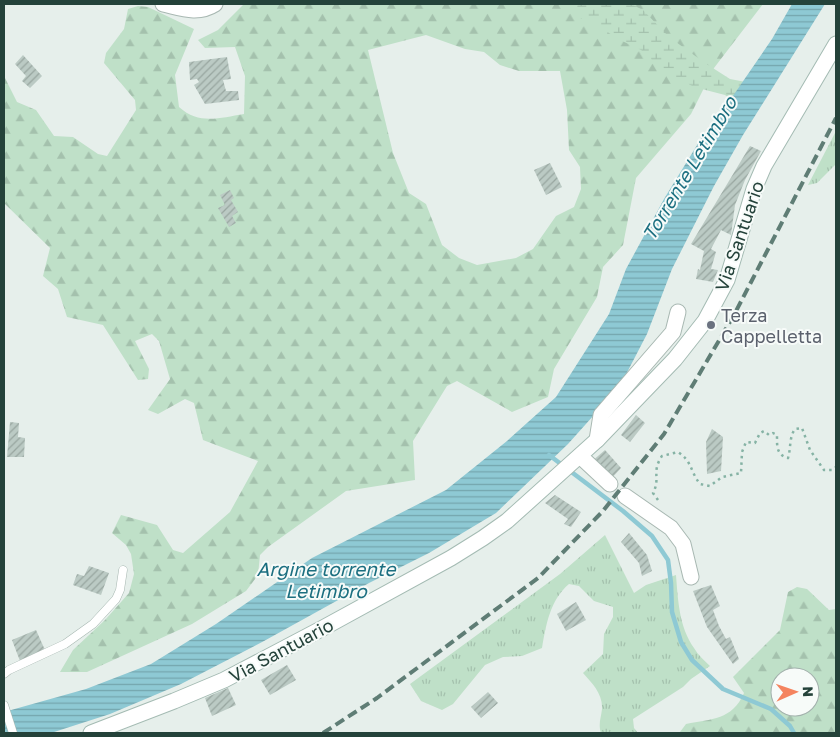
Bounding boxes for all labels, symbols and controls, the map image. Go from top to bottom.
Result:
water label: Torrente Letimbro [637,91,742,244]
street label: Via Santuario [710,178,768,294]
place label: Terza Cappelletta [721,304,822,347]
marker: Terza Cappelletta [705,319,717,331]
water label: Argine torrente Letimbro [257,557,397,602]
street label: Via Santuario [225,613,337,687]
north arrow [770,667,820,717]
text: N [800,686,817,697]

